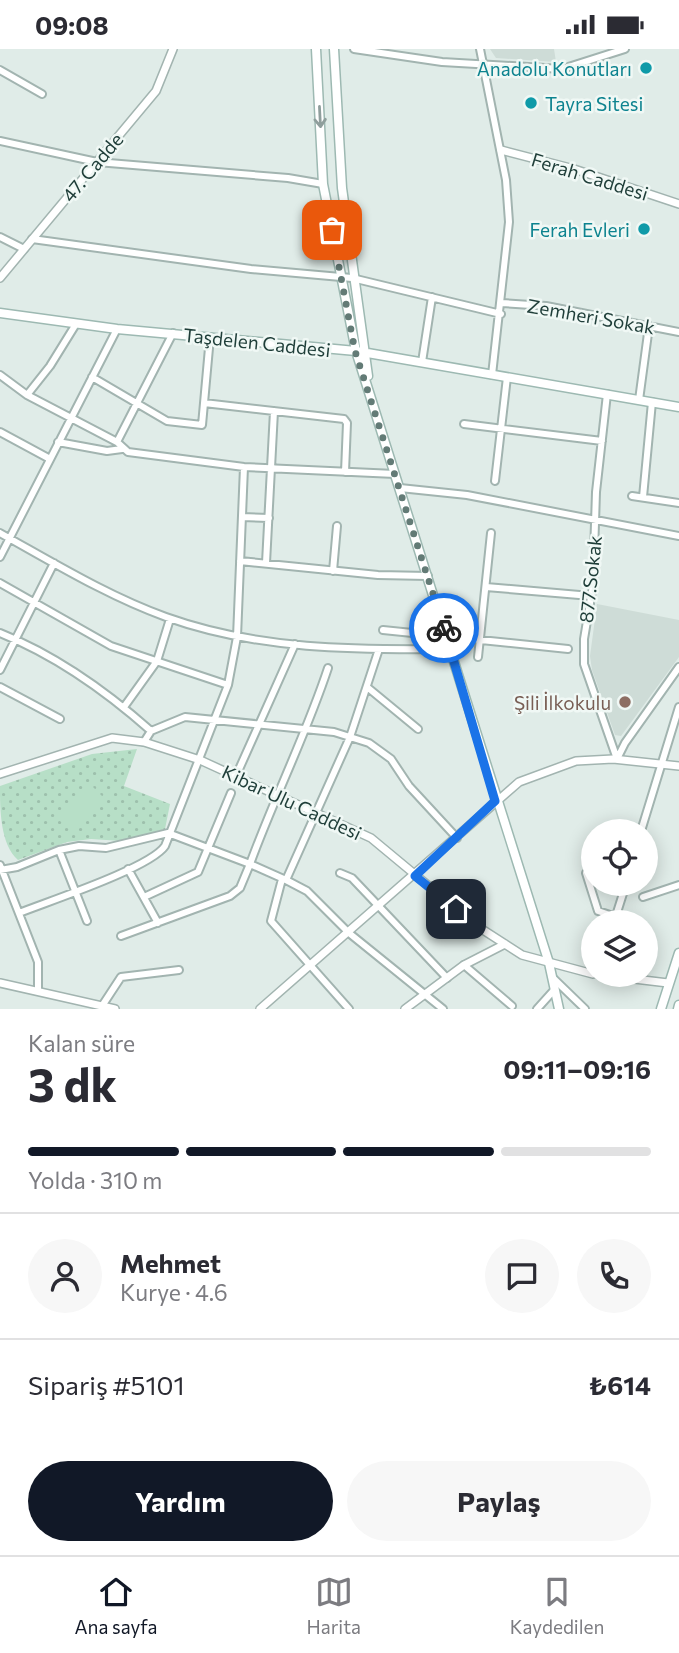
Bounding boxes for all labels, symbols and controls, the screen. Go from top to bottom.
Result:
text: 09:08 [35,9,109,40]
place label: Anadolu Konutları [477,57,632,80]
marker: Anadolu Konutları [638,60,654,76]
place label: Tayra Sitesi [545,92,643,115]
marker: Tayra Sitesi [523,95,539,111]
one-way arrow [313,105,326,128]
street label: 47. Cadde [57,128,127,206]
street label: Ferah Caddesi [529,147,651,205]
pin [302,200,362,260]
icon: bag [313,211,351,249]
place label: Ferah Evleri [530,218,630,241]
marker: Ferah Evleri [636,221,652,237]
street label: Zemheri Sokak [525,293,657,339]
street label: Taşdelen Caddesi [182,323,332,361]
street label: 877.Sokak [574,534,606,624]
courier [409,593,479,663]
icon: bike [425,609,463,647]
place label: Şili İlkokulu [514,691,611,714]
marker: Şili İlkokulu [617,694,633,710]
street label: Kibar Ulu Caddesi [219,760,365,844]
map controls [581,819,658,987]
button: locate [581,819,658,896]
pin [426,879,486,939]
icon: home [437,890,475,928]
button: layers [581,910,658,987]
text: Kalan süre [28,1029,135,1057]
text: 09:11–09:16 [503,1053,651,1084]
text: 3 dk [28,1055,117,1111]
text: Yolda · 310 m [28,1166,162,1194]
button: person [28,1239,102,1313]
button: chat [485,1239,559,1313]
button: phone [577,1239,651,1313]
text: Mehmet [120,1247,221,1278]
text: Kurye · 4.6 [120,1278,228,1306]
text: Sipariş #5101 [28,1369,185,1400]
text: ₺614 [589,1369,651,1400]
button: Yardım [28,1461,333,1541]
button: Paylaş [347,1461,651,1541]
tab: Ana sayfa [74,1573,158,1638]
tab: Harita [306,1573,361,1638]
tab: Kaydedilen [510,1573,605,1638]

